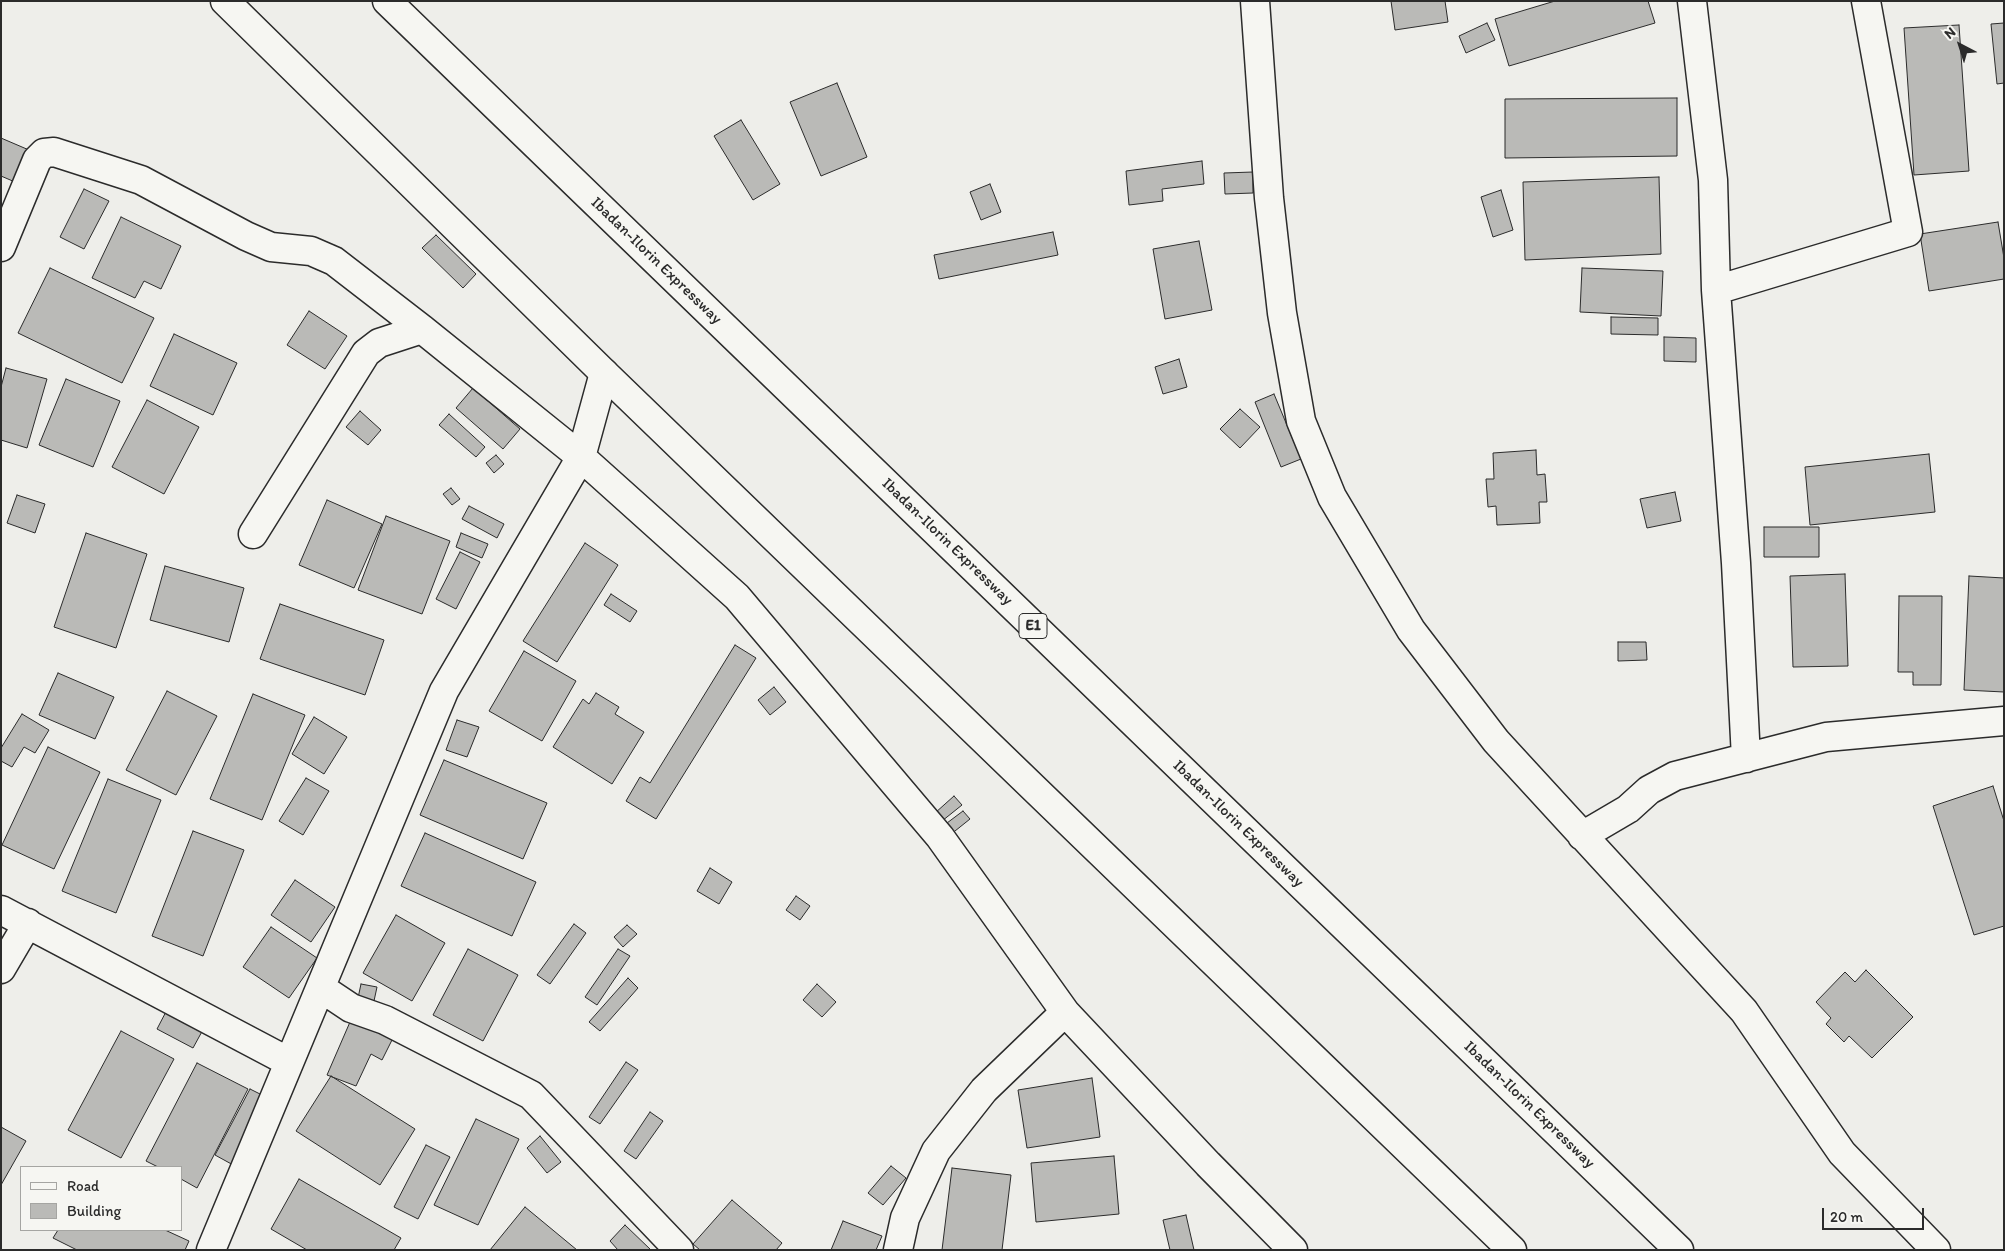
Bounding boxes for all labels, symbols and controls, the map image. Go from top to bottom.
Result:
north arrow [1935,20,1985,70]
text: N [1941,24,1959,43]
street label: Ibadan-Ilorin Expressway [586,193,726,329]
street label: Ibadan-Ilorin Expressway [877,474,1017,610]
road number: E1 [1019,614,1047,638]
street label: Ibadan-Ilorin Expressway [1168,756,1308,892]
street label: Ibadan-Ilorin Expressway [1459,1037,1599,1173]
legend [20,1166,182,1231]
text: Road [67,1177,99,1195]
scale bar [1825,1198,1928,1230]
text: Building [67,1202,121,1220]
text: 20 m [1830,1208,1863,1226]

